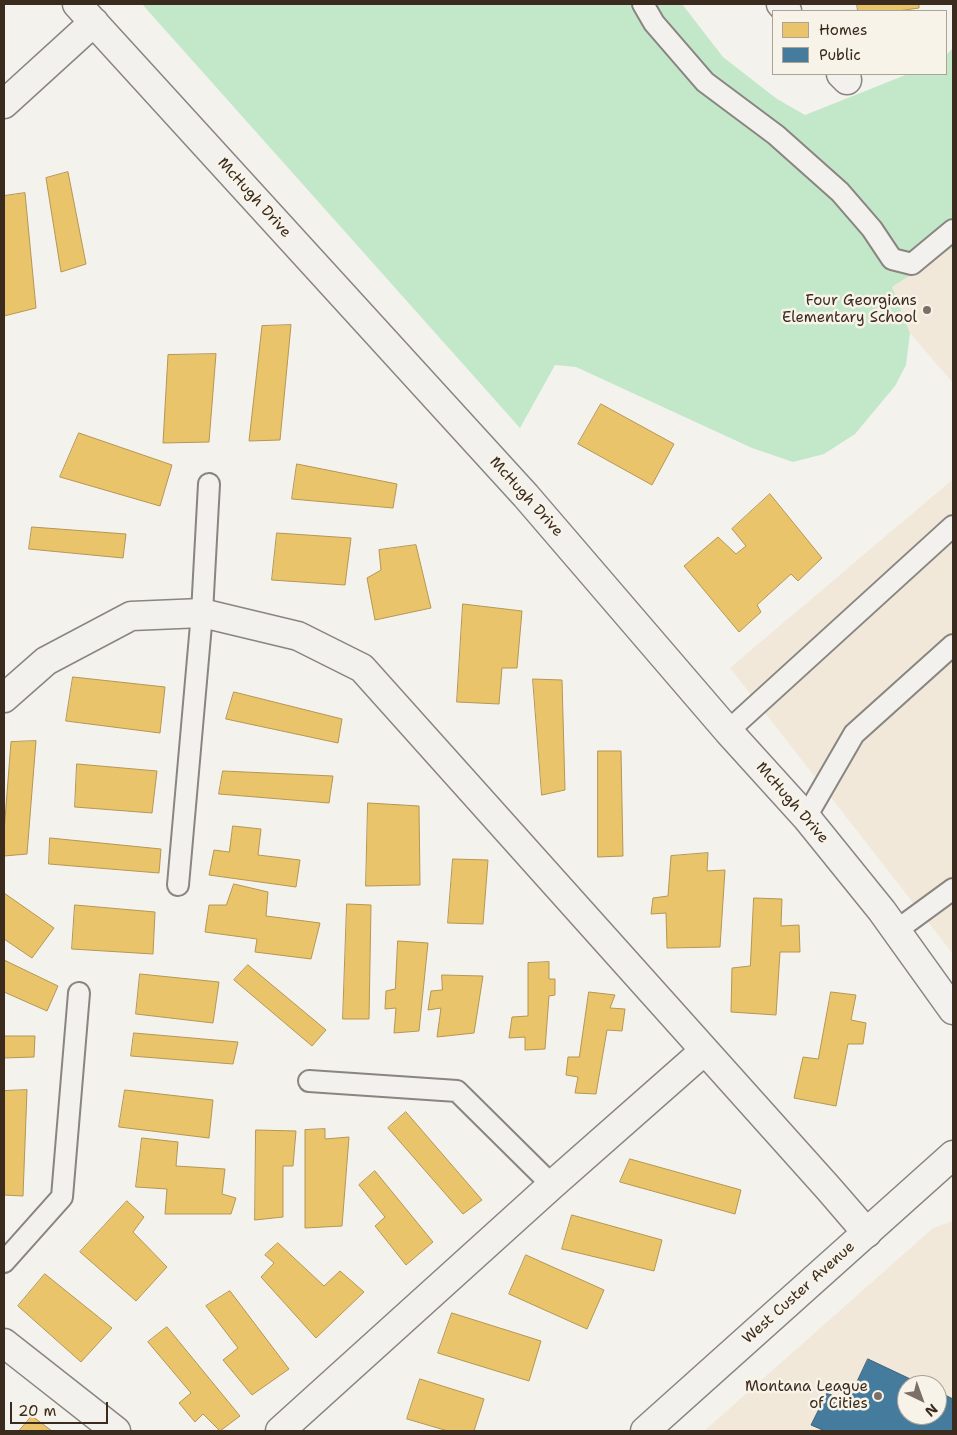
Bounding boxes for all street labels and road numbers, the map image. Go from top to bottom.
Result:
street label: McHugh Drive [213,154,295,242]
street label: McHugh Drive [485,453,567,541]
street label: McHugh Drive [752,759,832,847]
street label: West Custer Avenue [739,1238,859,1348]

